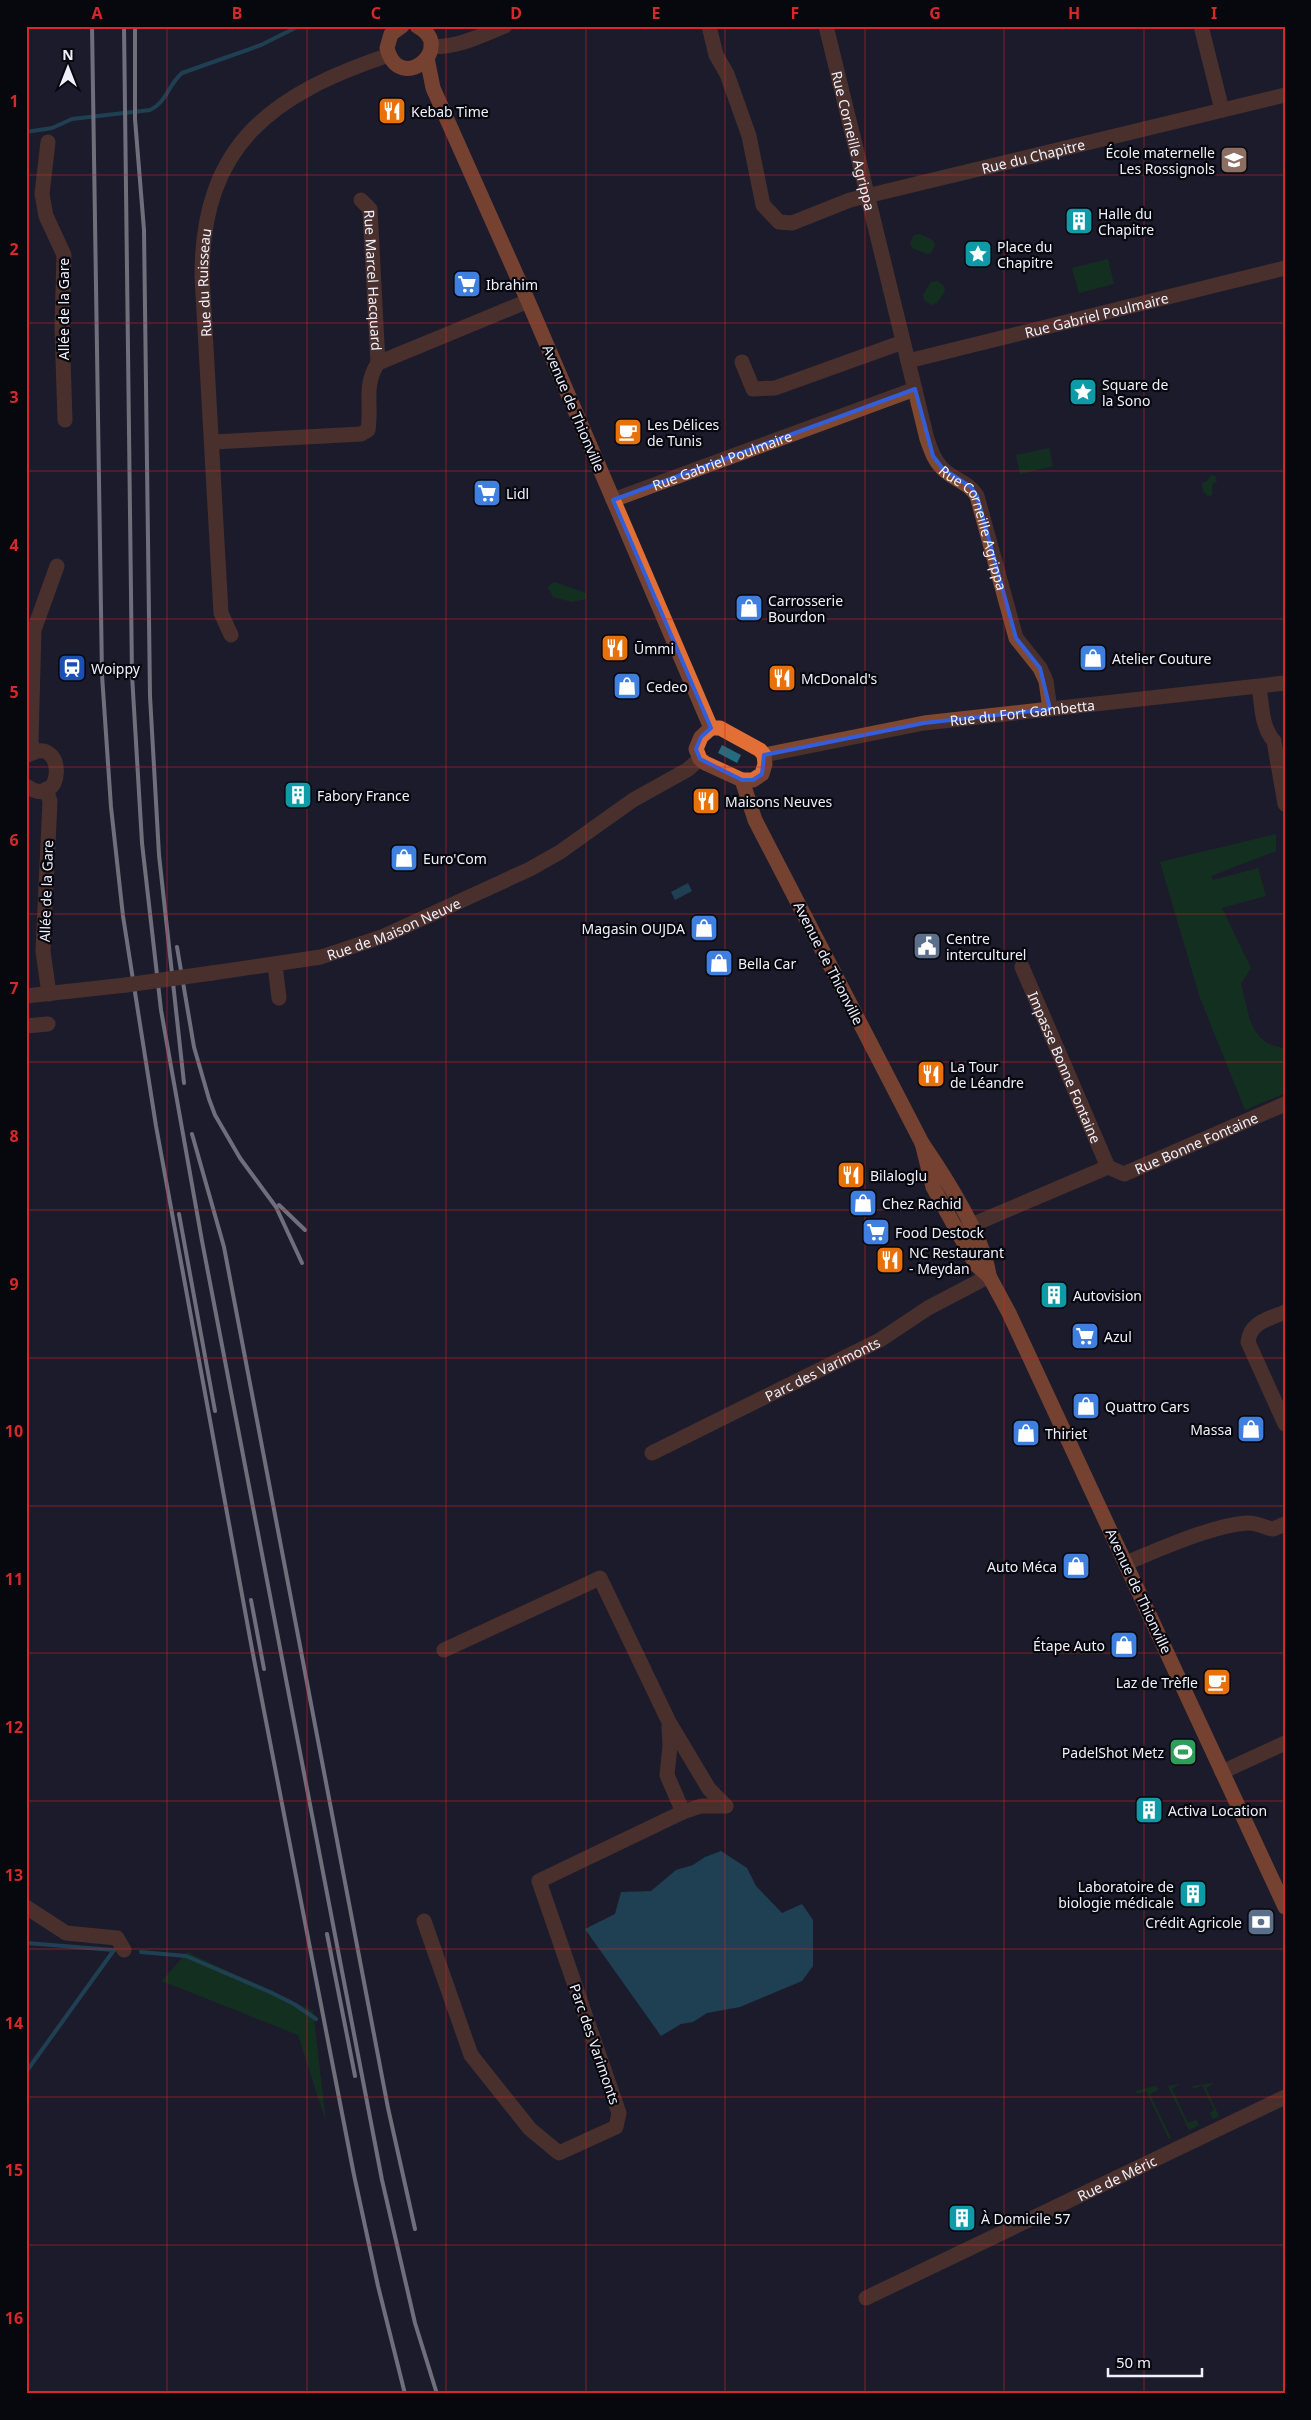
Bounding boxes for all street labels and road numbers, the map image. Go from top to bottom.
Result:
street label: Rue Corneille Agrippa [828,69,880,212]
street label: Rue du Chapitre [979,134,1087,177]
street label: Rue Marcel Hacquard [361,209,387,351]
street label: Rue du Ruisseau [192,227,215,337]
street label: Allée de la Gare [54,258,73,360]
street label: Rue Gabriel Poulmaire [1022,288,1170,341]
street label: Avenue de Thionville [539,342,609,474]
street label: Rue Gabriel Poulmaire [649,426,794,494]
street label: Rue Corneille Agrippa [935,461,1012,592]
street label: Rue du Fort Gambetta [949,695,1096,730]
street label: Allée de la Gare [35,839,57,942]
street label: Rue de Maison Neuve [324,893,463,964]
street label: Avenue de Thionville [790,898,868,1028]
street label: Impasse Bonne Fontaine [1024,988,1106,1146]
street label: Rue Bonne Fontaine [1131,1107,1261,1178]
street label: Parc des Varimonts [761,1332,883,1405]
street label: Avenue de Thionville [1102,1525,1176,1657]
street label: Parc des Varimonts [565,1981,625,2107]
street label: Rue de Méric [1074,2151,1160,2205]

